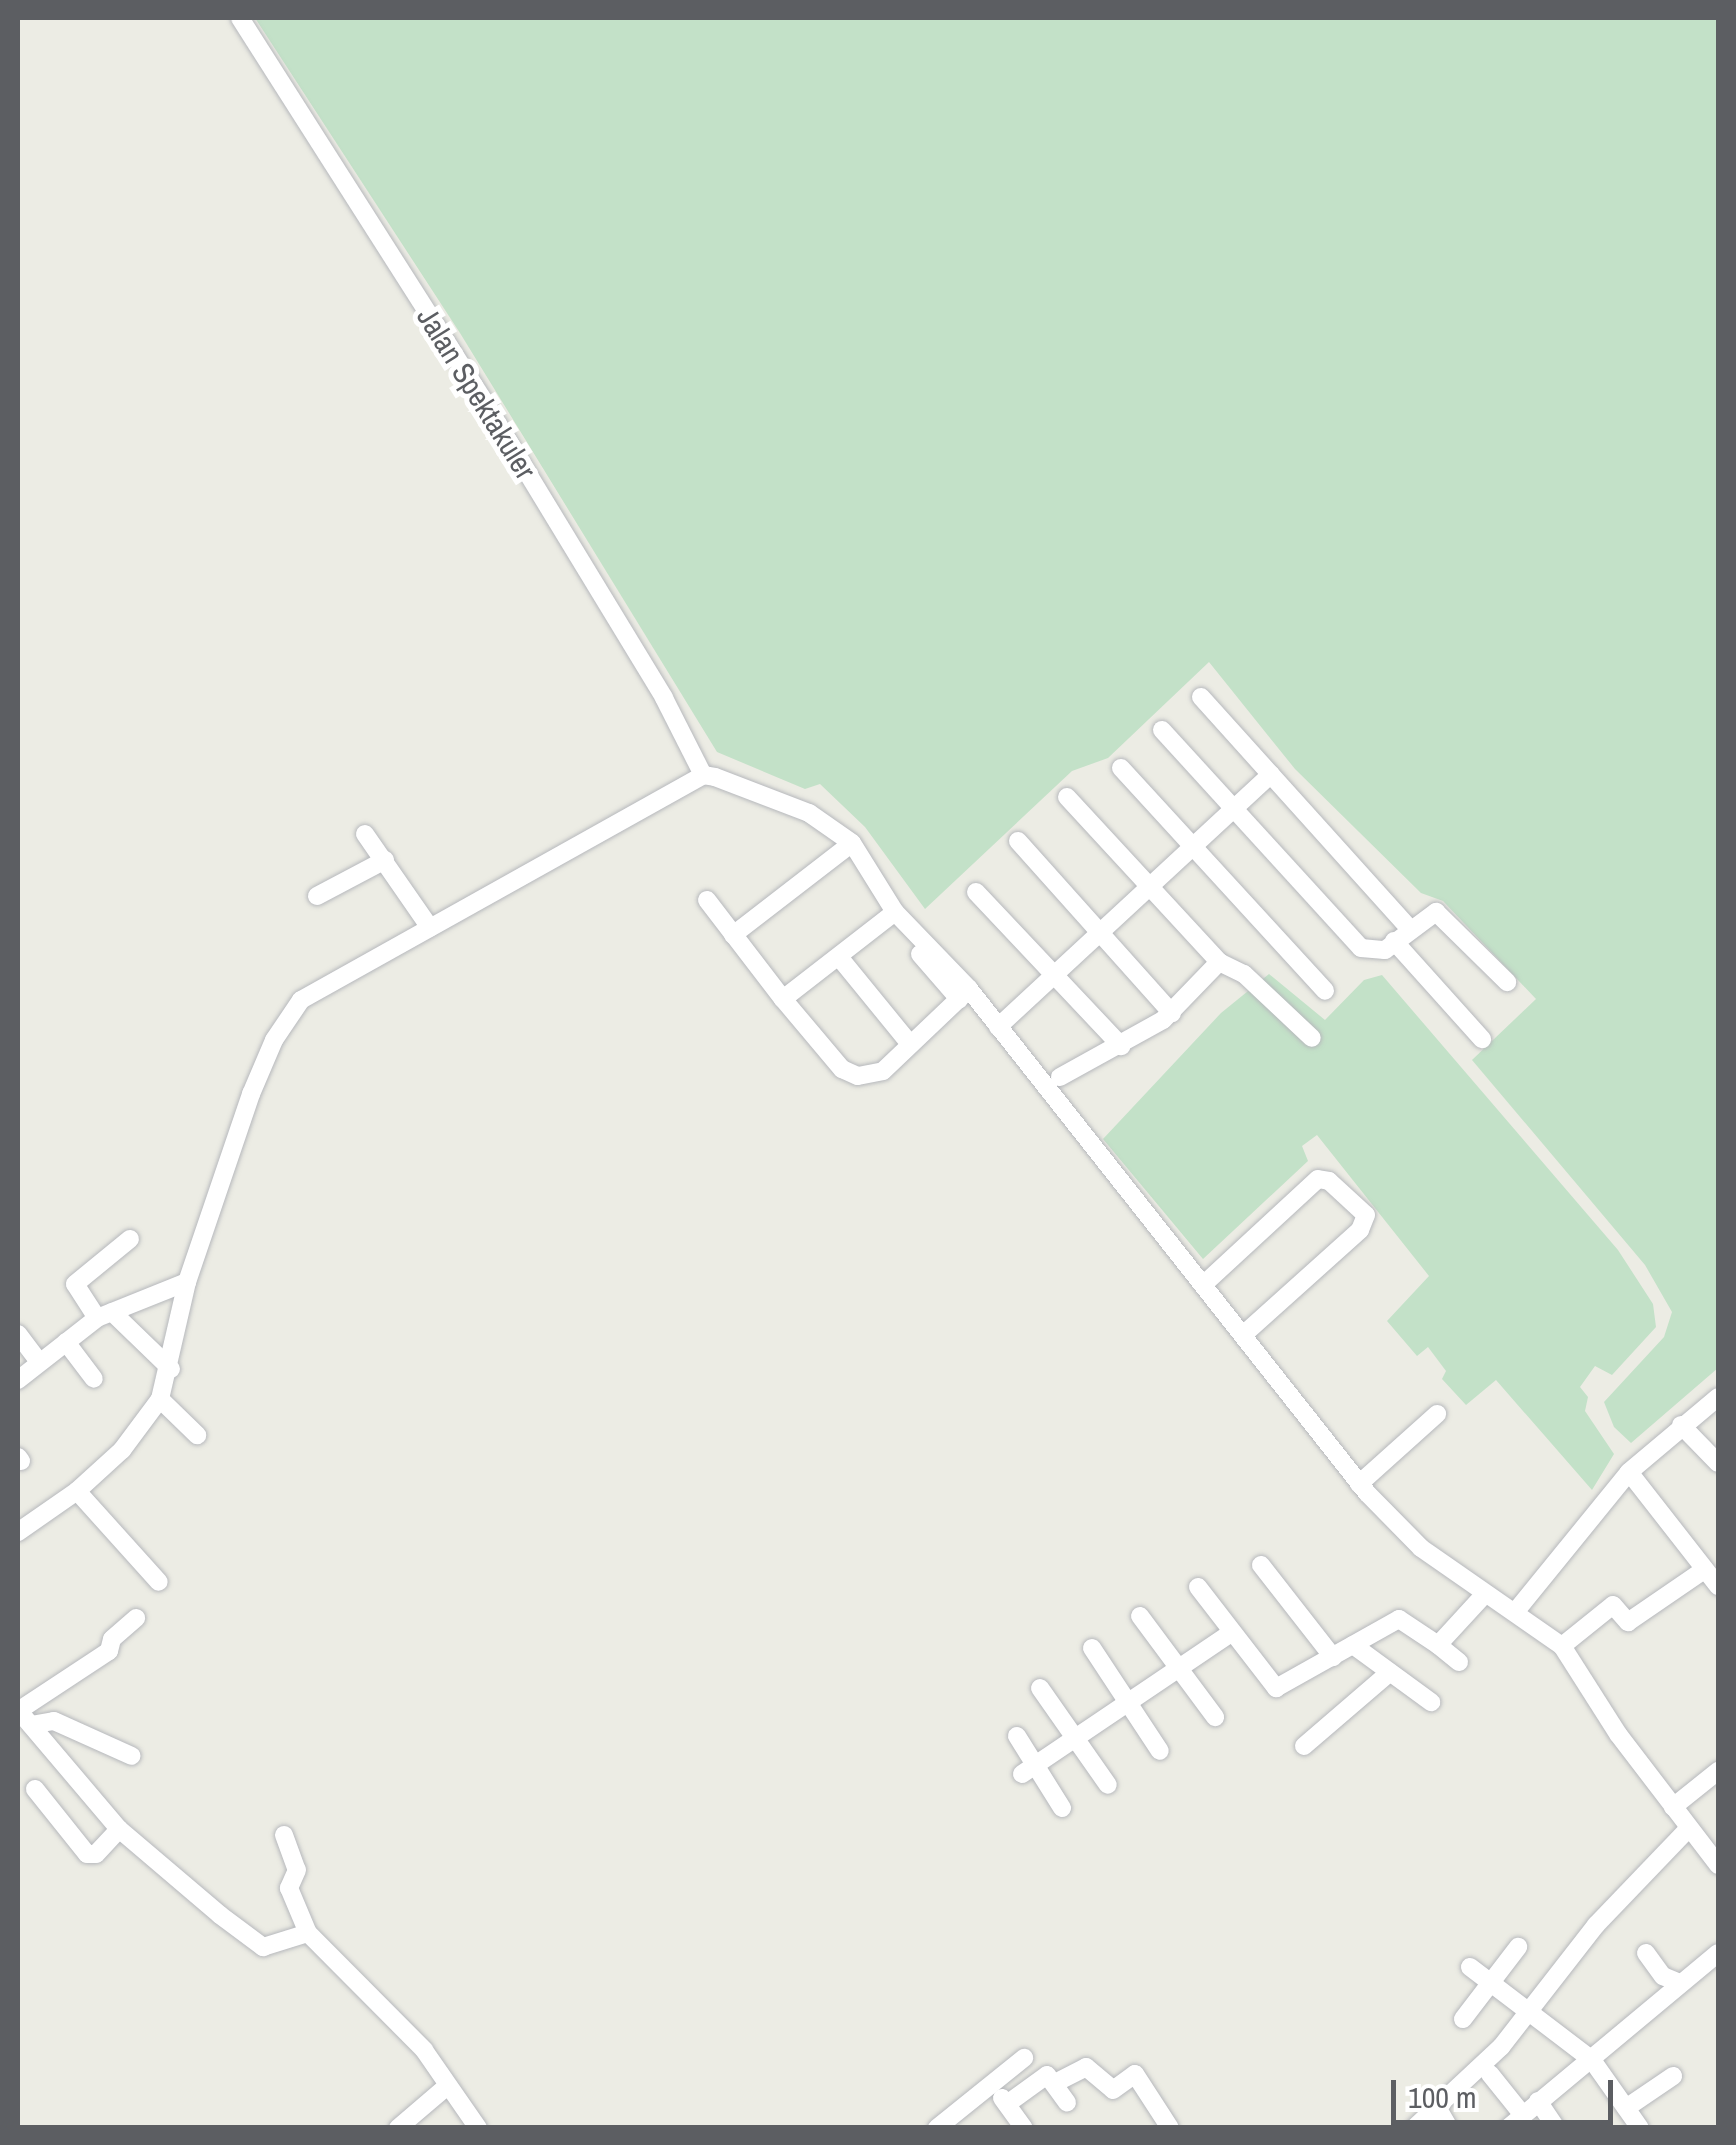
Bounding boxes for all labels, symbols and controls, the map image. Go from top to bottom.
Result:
street label: Jalan Spektakuler [410,301,544,485]
scale bar [1396,2060,1618,2122]
text: 100 m [1408,2077,1476,2117]

